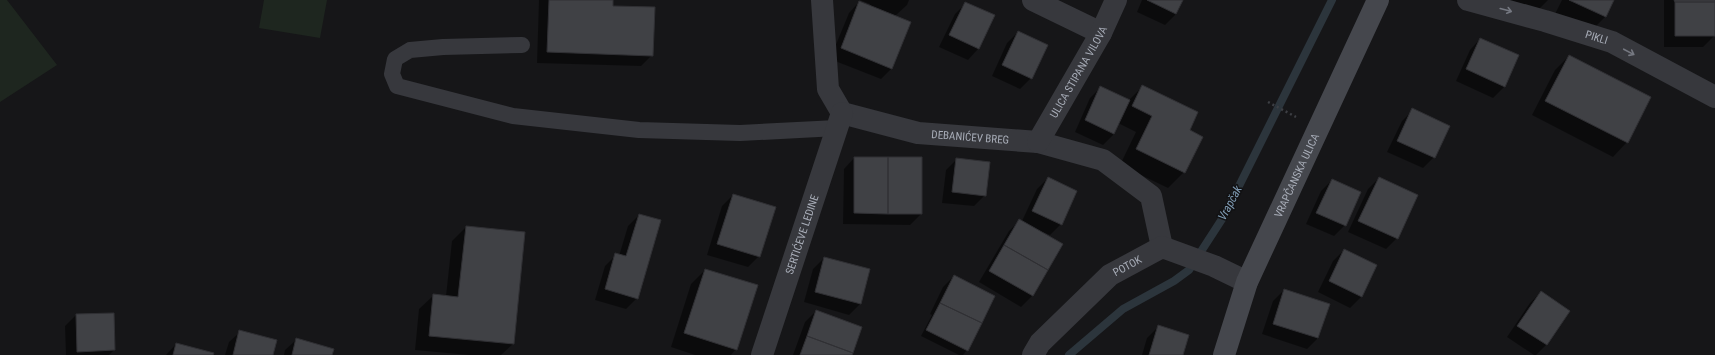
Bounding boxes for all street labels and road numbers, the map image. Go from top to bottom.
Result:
street label: ULICA STIPANA VILOVA [1047,24,1110,120]
street label: PIKLI [1584,28,1609,47]
street label: DEBANIĆEV BREG [931,128,1010,147]
street label: VRAPČANSKA ULICA [1272,131,1322,220]
street label: SERTIĆEVE LEDINE [783,193,822,276]
street label: POTOK [1111,253,1144,279]

